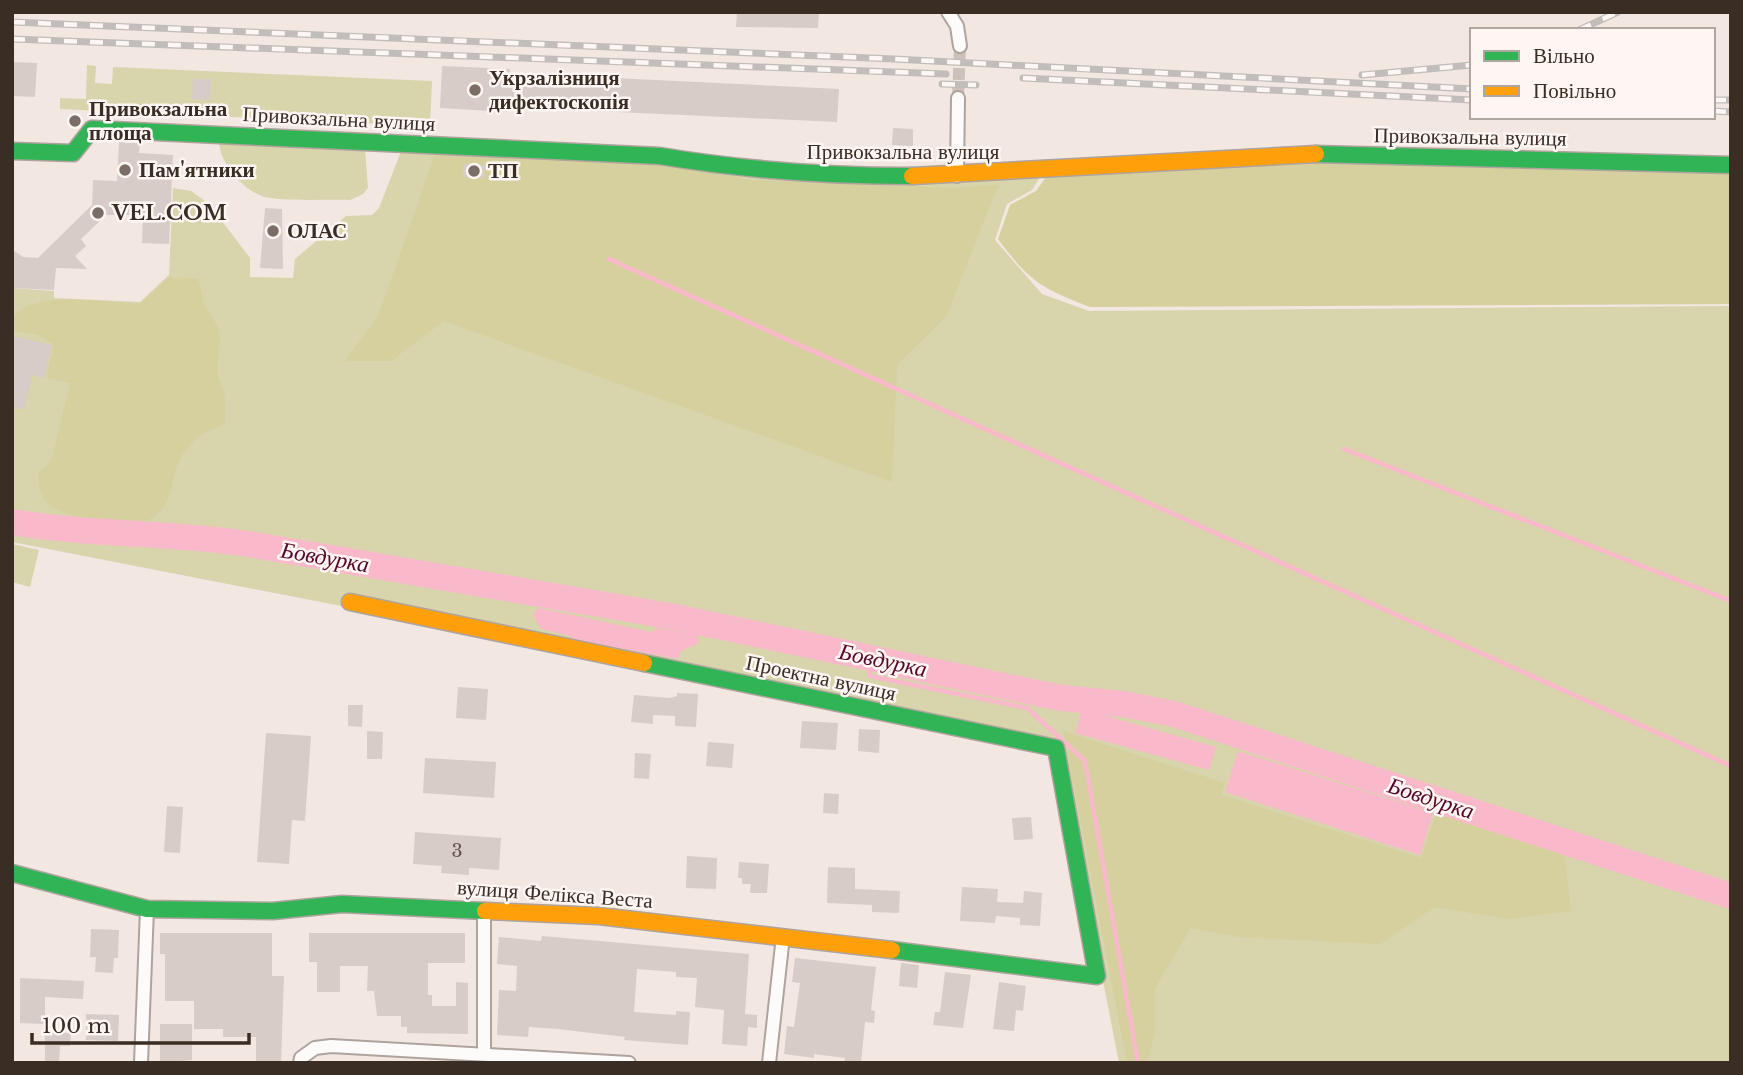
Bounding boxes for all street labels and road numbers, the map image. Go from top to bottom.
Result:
street label: Привокзальна вулиця [242,101,436,137]
street label: Привокзальна вулиця [1373,122,1567,152]
street label: Привокзальна вулиця [807,139,1000,165]
street label: Проектна вулиця [744,649,899,707]
street label: вулиця Фелікса Веста [456,874,654,914]

